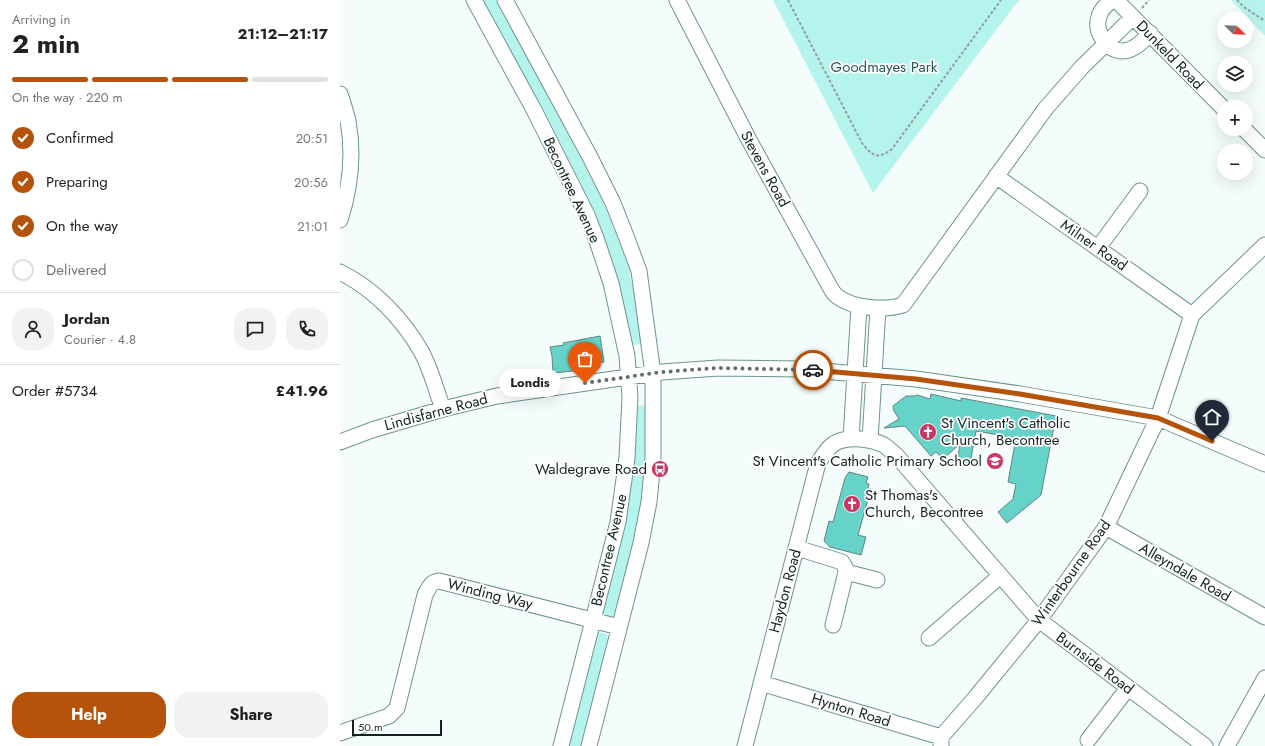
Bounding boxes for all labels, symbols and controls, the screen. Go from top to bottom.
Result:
text: Arriving in [12,10,70,29]
north arrow [1217,12,1253,48]
map controls [1217,12,1253,180]
street label: Dunkeld Road [1131,15,1209,95]
text: 21:12–21:17 [237,23,328,45]
text: 2 min [12,25,80,63]
park label: Goodmayes Park [831,56,938,78]
button: layers [1217,56,1253,92]
text: On the way · 220 m [12,88,123,107]
button: + [1217,100,1253,136]
icon: check [12,127,34,149]
text: Confirmed [46,127,114,149]
street label: Stevens Road [735,127,795,211]
text: 20:51 [296,129,328,148]
street label: Becontree Avenue [538,133,606,247]
button: − [1217,144,1253,180]
icon: check [12,171,34,193]
text: Preparing [46,171,108,193]
text: 20:56 [294,173,328,192]
street label: Milner Road [1056,214,1132,276]
icon: check [12,215,34,237]
text: On the way [46,215,118,237]
text: 21:01 [297,217,328,236]
text: Delivered [46,259,107,281]
button: person [12,308,54,350]
text: Jordan [64,308,110,330]
button: chat [234,308,276,350]
button: phone [286,308,328,350]
text: Courier · 4.8 [64,330,136,349]
pin [568,342,602,383]
icon: bag [574,348,596,370]
courier [793,350,833,390]
icon: car [802,359,824,381]
callout: Londis [499,369,561,397]
text: Londis [510,373,550,392]
text: Order #5734 [12,380,97,402]
text: £41.96 [276,380,328,402]
street label: Lindisfarne Road [382,388,490,436]
pin [1195,400,1229,441]
icon: home [1201,406,1223,428]
place label: St Vincent's Catholic Church, Becontree [941,412,1070,451]
church icon: St Vincent's Catholic Church, Becontree [918,422,938,442]
place label: St Vincent's Catholic Primary School [752,450,982,472]
school or university icon: St Vincent's Catholic Primary School [985,451,1005,471]
place label: Waldegrave Road [535,458,647,480]
bus stop icon: Waldegrave Road [650,459,670,479]
place label: St Thomas's Church, Becontree [865,484,984,523]
street label: Becontree Avenue [585,491,633,608]
church icon: St Thomas's Church, Becontree [842,494,862,514]
street label: Winterbourne Road [1026,515,1116,631]
street label: Alleyndale Road [1135,537,1235,607]
street label: Haydon Road [763,547,807,635]
street label: Winding Way [445,573,535,615]
street label: Burnside Road [1052,626,1138,700]
street label: Hynton Road [809,688,893,732]
button: Help [12,692,166,738]
button: Share [174,692,328,738]
scale bar [352,718,442,737]
text: 50 m [358,719,383,735]

